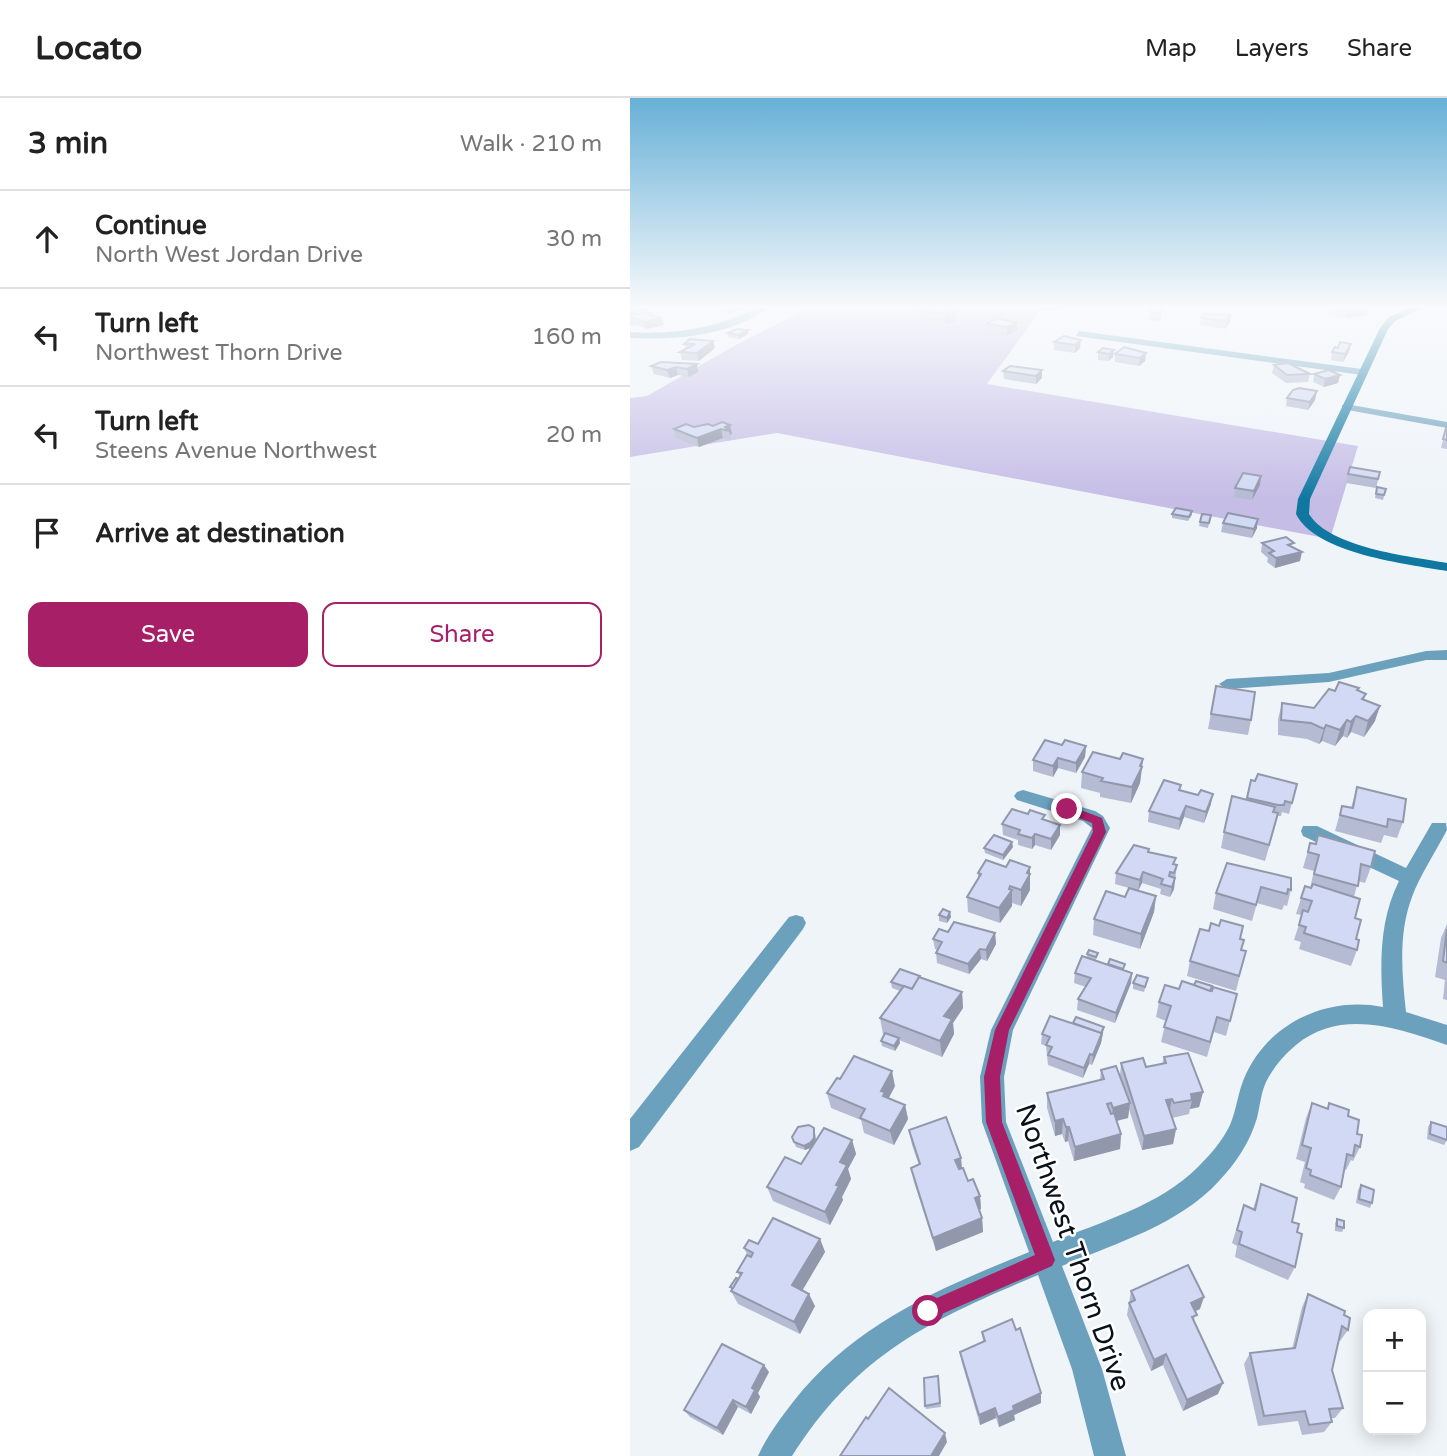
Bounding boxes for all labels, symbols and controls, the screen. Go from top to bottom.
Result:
text: Locato [35,29,142,68]
text: Map [1145,34,1197,63]
text: Layers [1235,34,1309,63]
text: Share [1347,34,1412,63]
text: 3 min [28,125,108,162]
text: Walk · 210 m [460,130,602,158]
text: Continue [95,210,207,241]
icon: ahead [28,220,66,258]
text: 30 m [546,225,602,253]
text: North West Jordan Drive [95,241,363,269]
text: Turn left [95,308,198,339]
icon: left [28,318,66,356]
text: 160 m [532,323,602,351]
text: Northwest Thorn Drive [95,339,343,367]
text: Turn left [95,406,198,437]
icon: left [28,416,66,454]
text: 20 m [546,421,602,449]
text: Steens Avenue Northwest [95,437,377,465]
icon: arrive [28,514,66,552]
text: Arrive at destination [95,518,345,549]
button: Save [28,602,308,667]
button: Share [322,602,602,667]
route end [1051,793,1082,824]
street label: Northwest Thorn Drive [1008,1099,1138,1395]
route start [912,1295,943,1326]
map controls [1363,1309,1426,1435]
button: + [1363,1309,1426,1372]
button: − [1363,1372,1426,1435]

